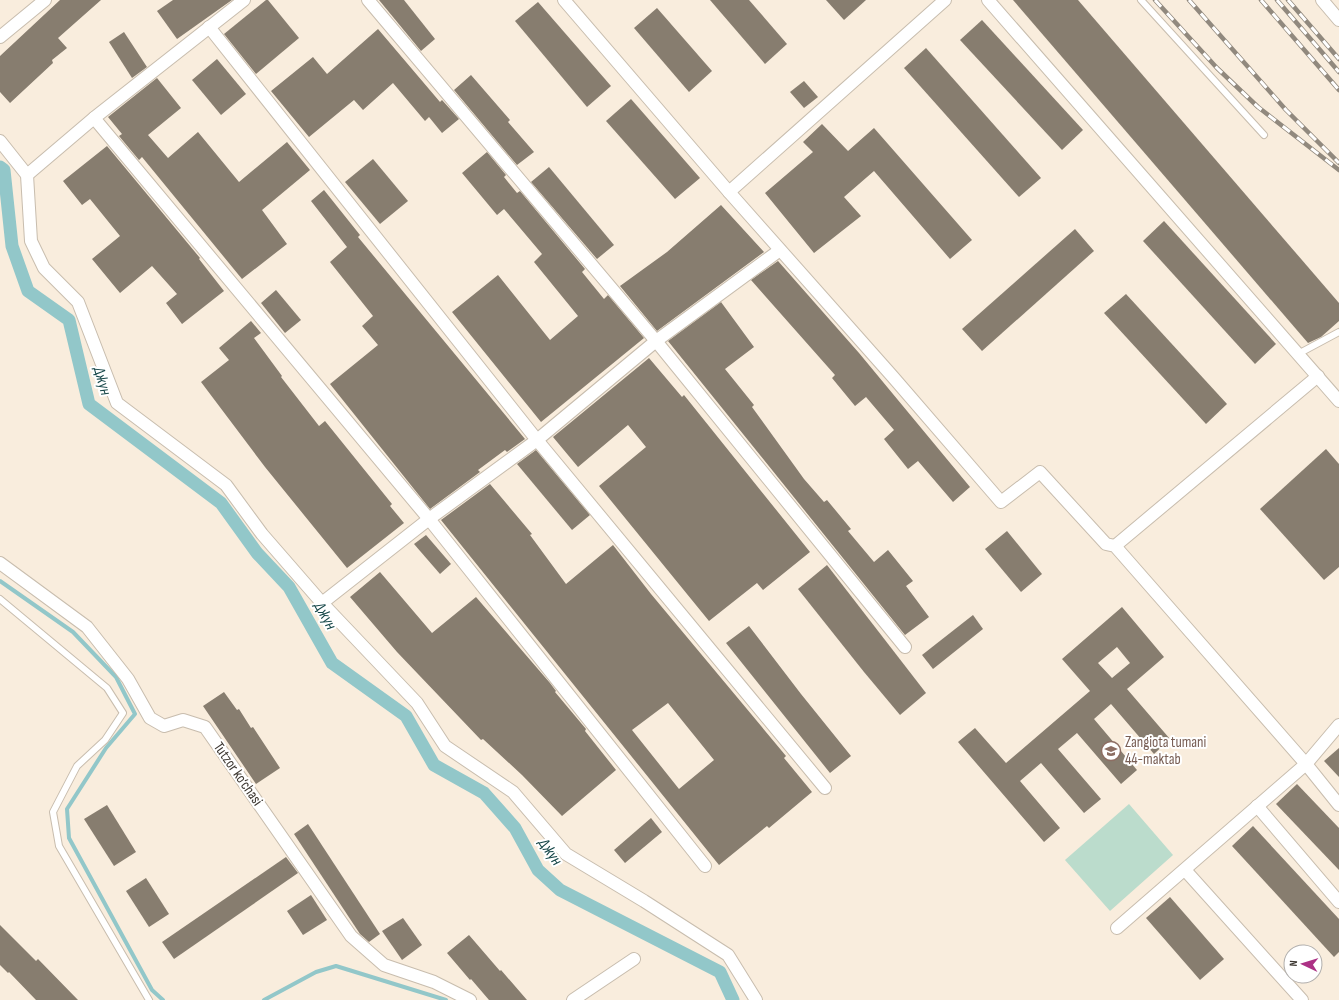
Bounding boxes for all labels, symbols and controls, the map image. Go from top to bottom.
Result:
water label: Джун [89,364,115,398]
water label: Джун [309,598,340,634]
place label: Zangiota tumani 44-maktab [1125,733,1206,769]
street label: Tutzor ko‘chasi [209,738,267,810]
school or university icon: Zangiota tumani 44-maktab [1100,740,1122,762]
water label: Джун [533,834,566,870]
north arrow [1283,944,1323,984]
text: N [1287,960,1300,967]

